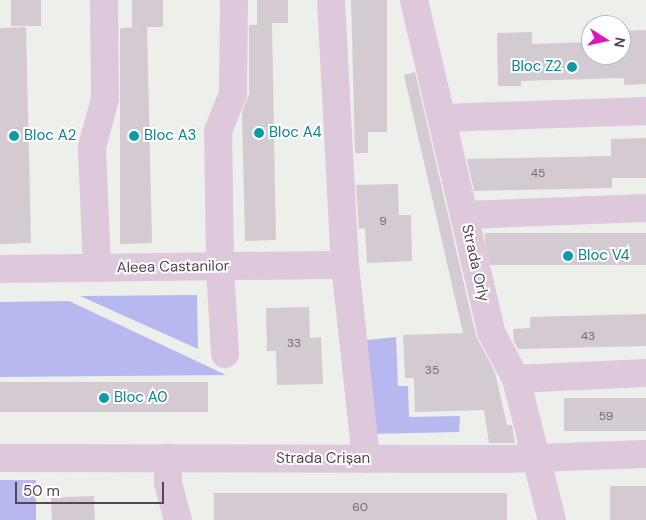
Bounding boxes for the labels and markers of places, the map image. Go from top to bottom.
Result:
place label: Bloc Z2 [511,58,562,76]
marker: Bloc Z2 [566,61,578,73]
place label: Bloc A4 [269,124,322,142]
place label: Bloc A2 [24,127,76,145]
place label: Bloc A3 [144,127,196,145]
marker: Bloc A4 [253,127,265,139]
marker: Bloc A2 [8,130,20,142]
marker: Bloc A3 [128,130,140,142]
place label: Bloc V4 [578,247,630,265]
marker: Bloc V4 [562,250,574,262]
place label: Bloc A0 [114,389,167,407]
marker: Bloc A0 [98,392,110,404]

